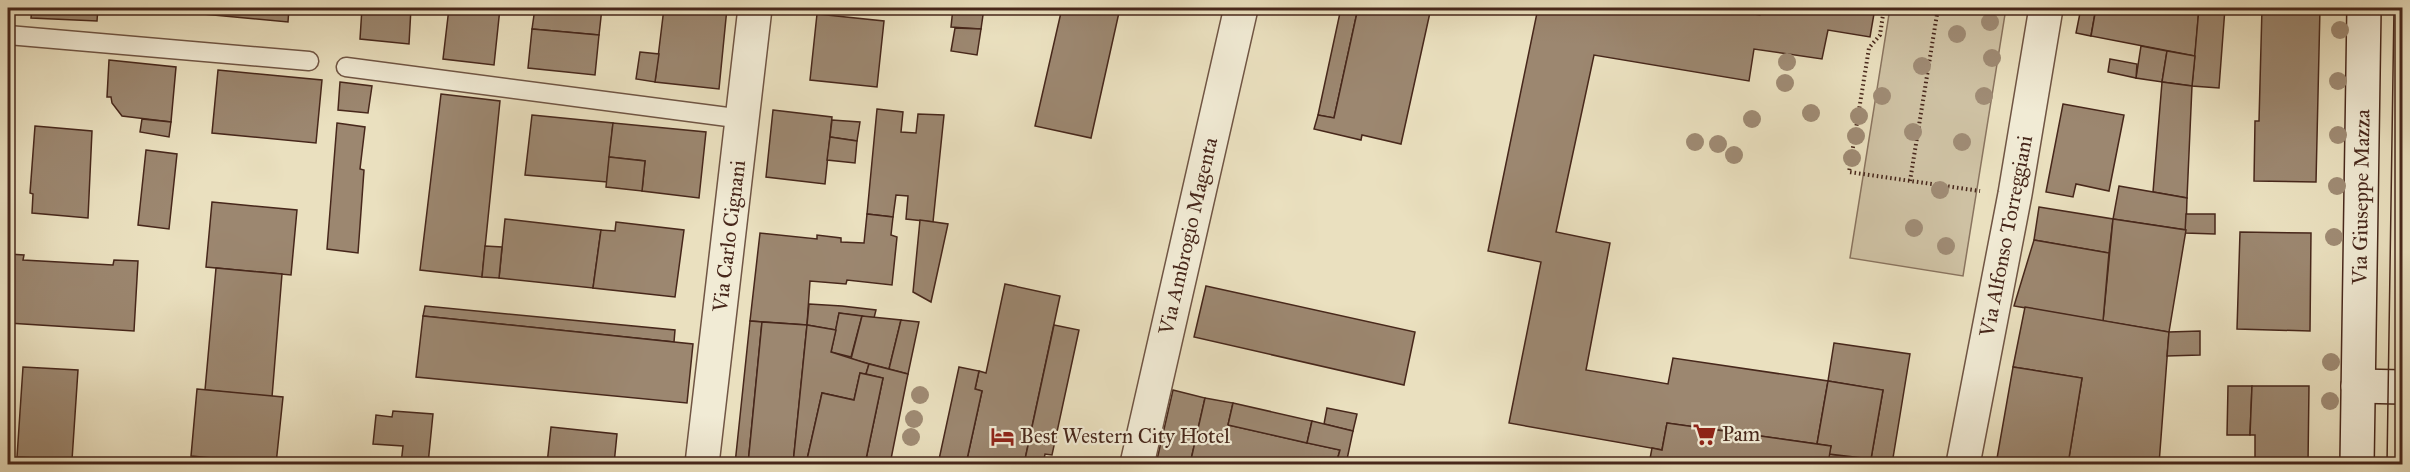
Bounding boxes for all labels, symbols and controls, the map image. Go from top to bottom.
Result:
street label: Via Giuseppe Mazza [2346,109,2376,286]
street label: Via Alfonso Torreggiani [1974,133,2038,340]
street label: Via Ambrogio Magenta [1152,135,1223,338]
street label: Via Carlo Cignani [707,158,751,314]
supermarket icon: Pam [1691,421,1717,447]
place label: Pam [1722,421,1761,447]
hotel icon: Best Western City Hotel [989,423,1015,449]
place label: Best Western City Hotel [1020,423,1230,449]

